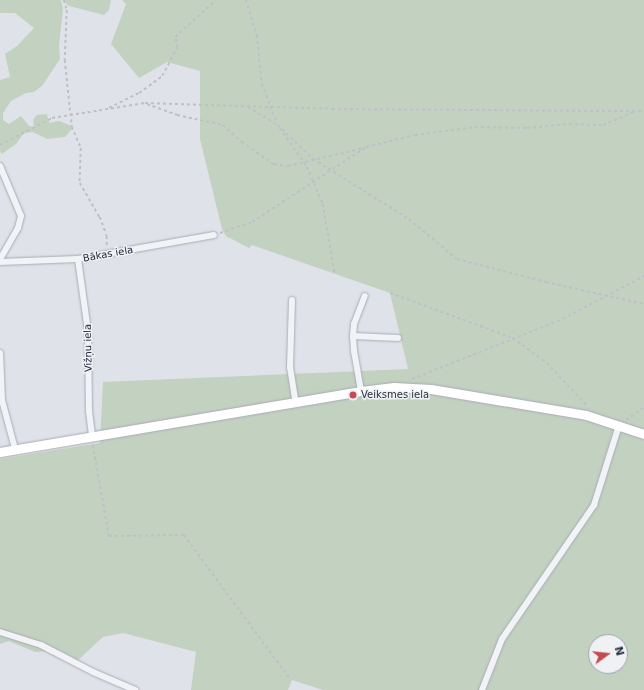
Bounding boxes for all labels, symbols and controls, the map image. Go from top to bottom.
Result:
street label: Bākas iela [82,244,134,264]
street label: Vižņu iela [82,324,94,372]
place label: Veiksmes iela [361,389,429,401]
marker: Veiksmes iela [348,390,358,400]
north arrow [588,634,628,674]
text: N [612,645,627,657]

